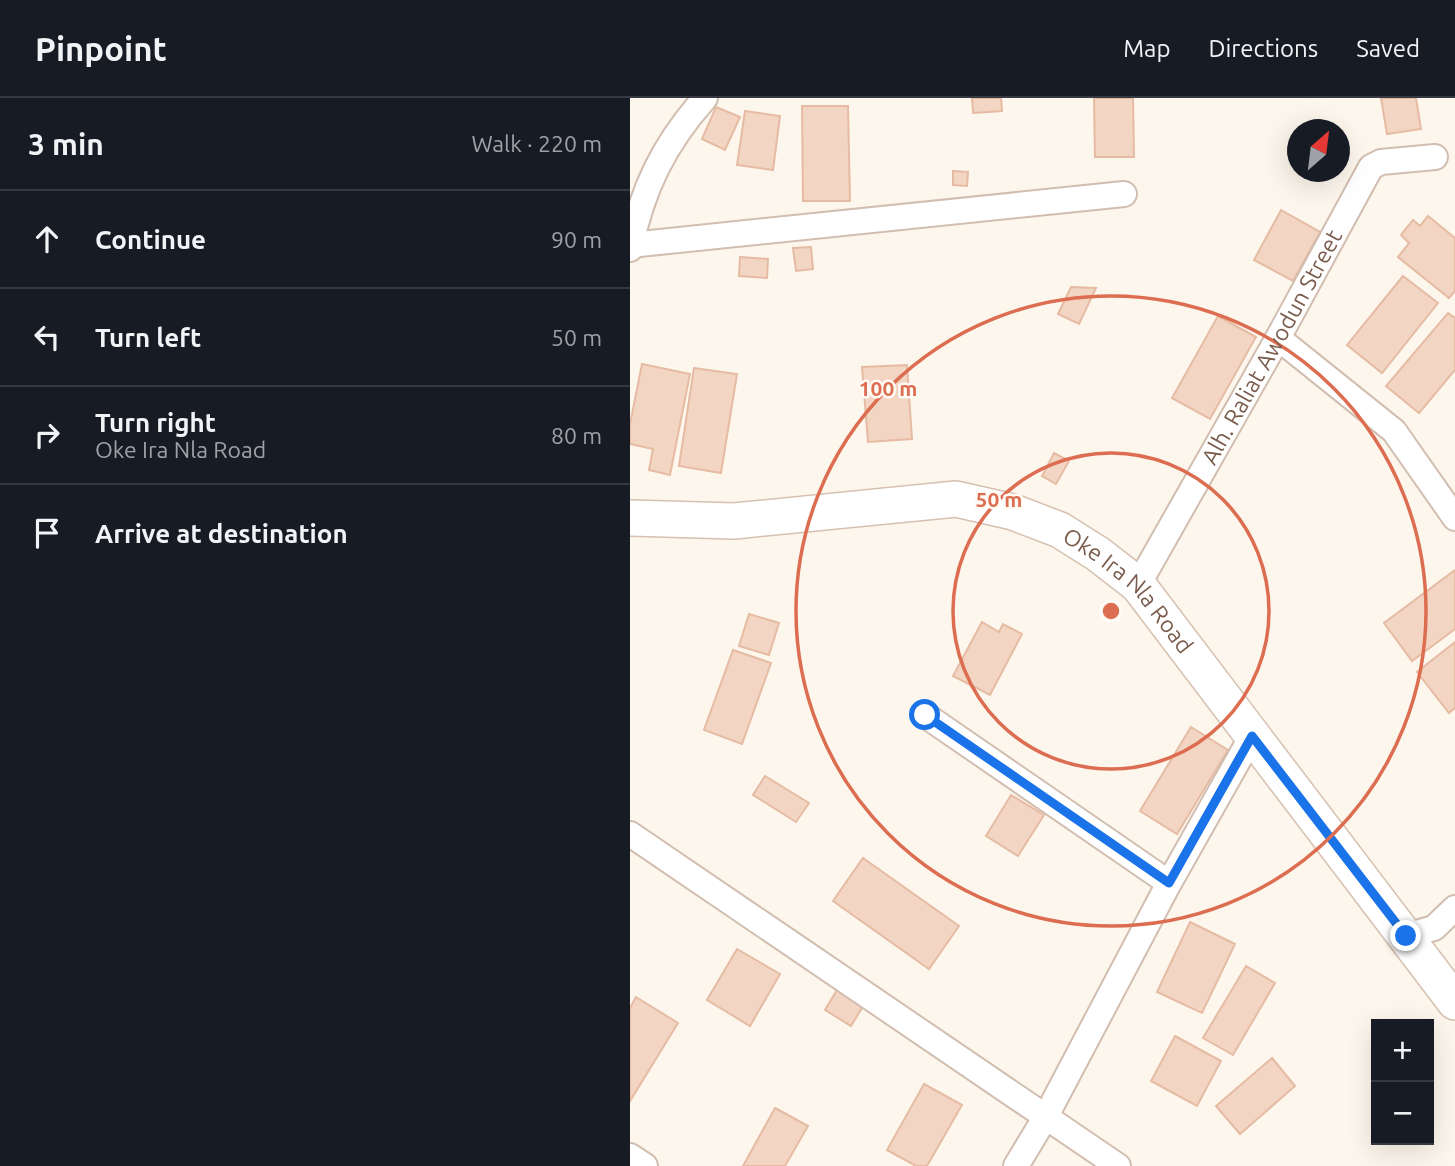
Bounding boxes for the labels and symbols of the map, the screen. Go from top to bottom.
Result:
north arrow [1287,119,1350,182]
street label: Alh. Raliat Awodun Street [1196,225,1346,468]
text: 100 m [859,376,917,400]
text: 50 m [976,487,1022,511]
street label: Oke Ira Nla Road [1059,522,1198,658]
centre of rings [1099,599,1123,623]
route start [909,699,940,730]
route end [1390,920,1421,951]

